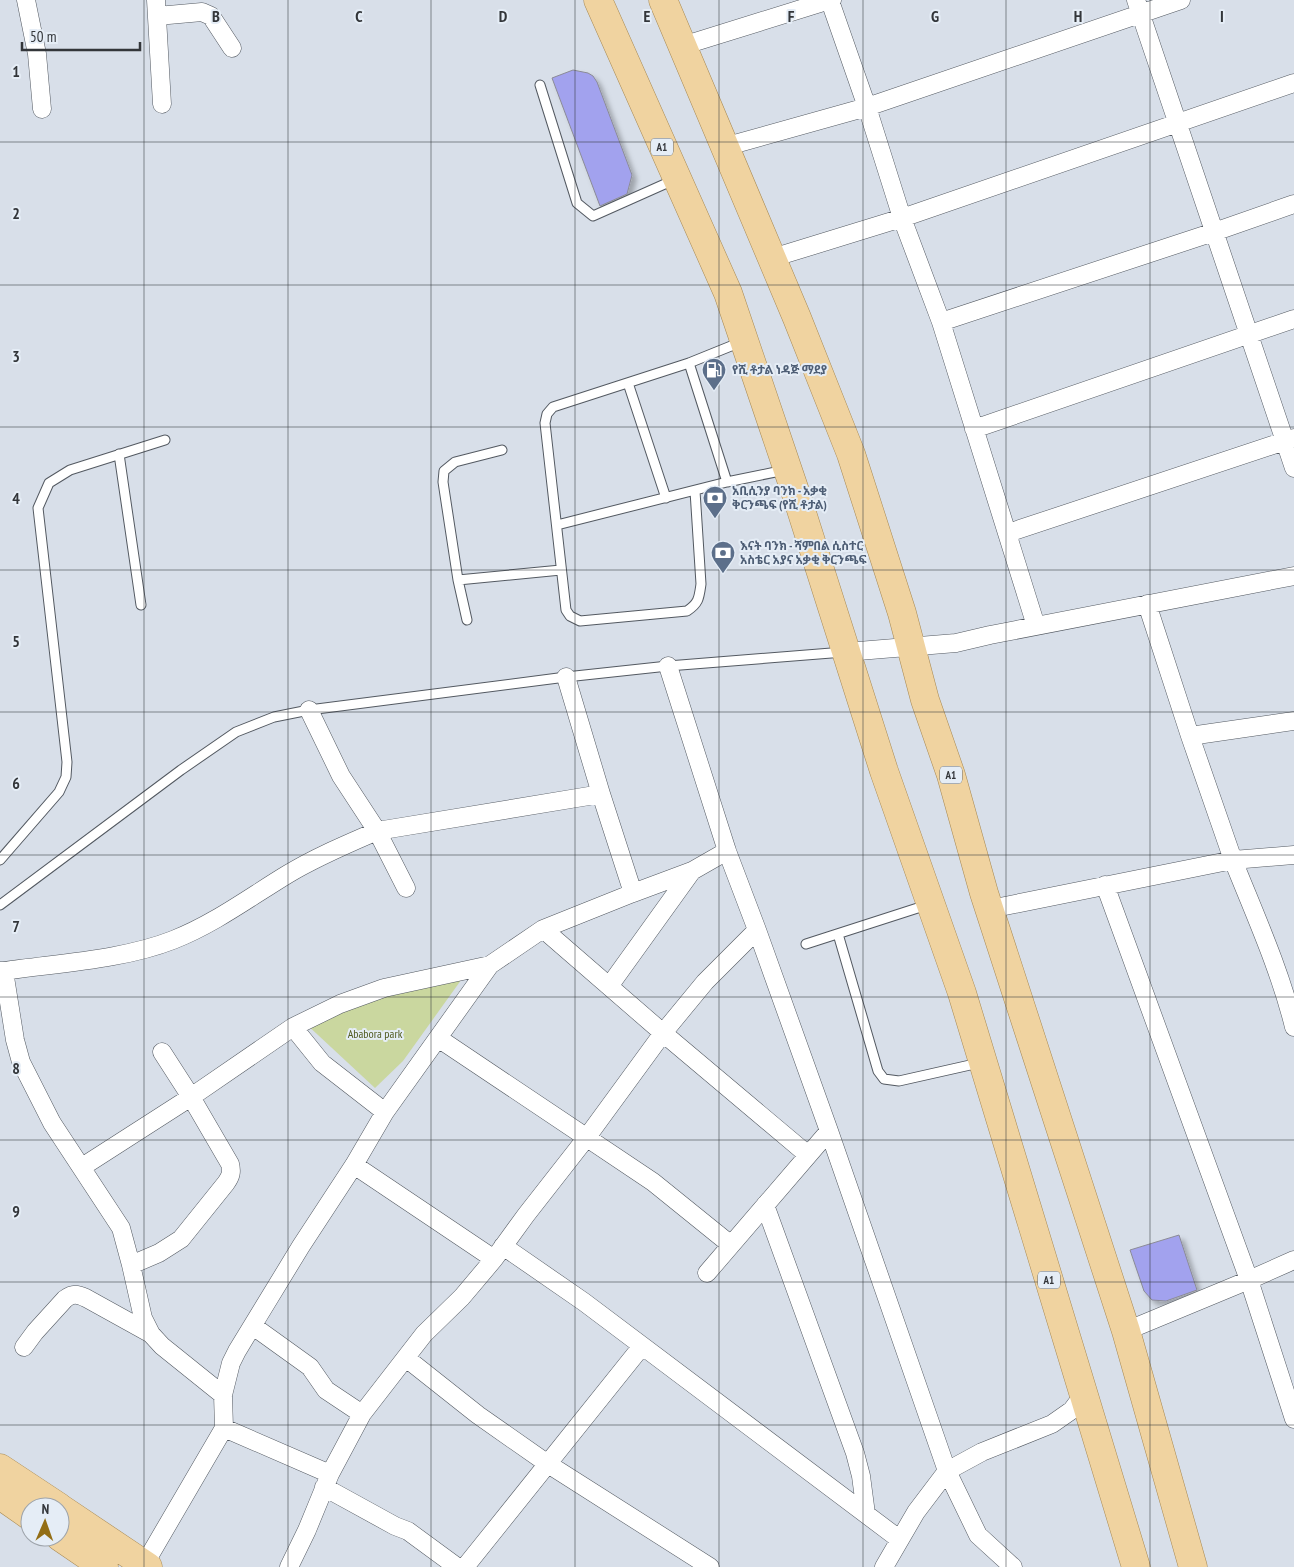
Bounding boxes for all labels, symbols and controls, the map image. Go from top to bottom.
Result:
text: B [212,6,220,26]
text: C [355,6,363,26]
text: D [499,6,508,26]
text: E [644,6,651,26]
text: F [788,6,795,26]
text: G [931,6,939,26]
text: H [1074,6,1082,26]
text: I [1220,6,1224,26]
scale bar [22,20,140,52]
text: 50 m [30,27,56,46]
text: 1 [12,61,20,81]
road number: A1 [651,138,673,156]
text: 2 [12,203,20,223]
text: 3 [12,346,20,366]
fuel station icon: የሺ ቶታል ነዳጅ ማደያ [701,357,727,391]
place label: የሺ ቶታል ነዳጅ ማደያ [732,362,828,377]
place label: አቢሲንያ ባንክ - አቃቂ ቅርንጫፍ (የሺ ቶታል) [732,483,828,512]
bank icon: አቢሲንያ ባንክ - አቃቂ ቅርንጫፍ (የሺ ቶታል) [702,485,728,519]
text: 4 [12,488,20,508]
place label: እናት ባንክ - ሻምበል ሲስተር አስቴር አያና አቃቂ ቅርንጫፍ [740,538,867,567]
bank icon: እናት ባንክ - ሻምበል ሲስተር አስቴር አያና አቃቂ ቅርንጫፍ [710,540,736,574]
text: 5 [12,631,20,651]
road number: A1 [940,766,962,784]
text: 6 [12,773,20,793]
text: 7 [12,916,20,936]
park label: Ababora park [348,1026,403,1041]
text: 8 [12,1058,20,1078]
text: 9 [12,1201,20,1221]
road number: A1 [1038,1272,1060,1288]
north arrow [20,1497,70,1547]
text: N [41,1500,50,1518]

